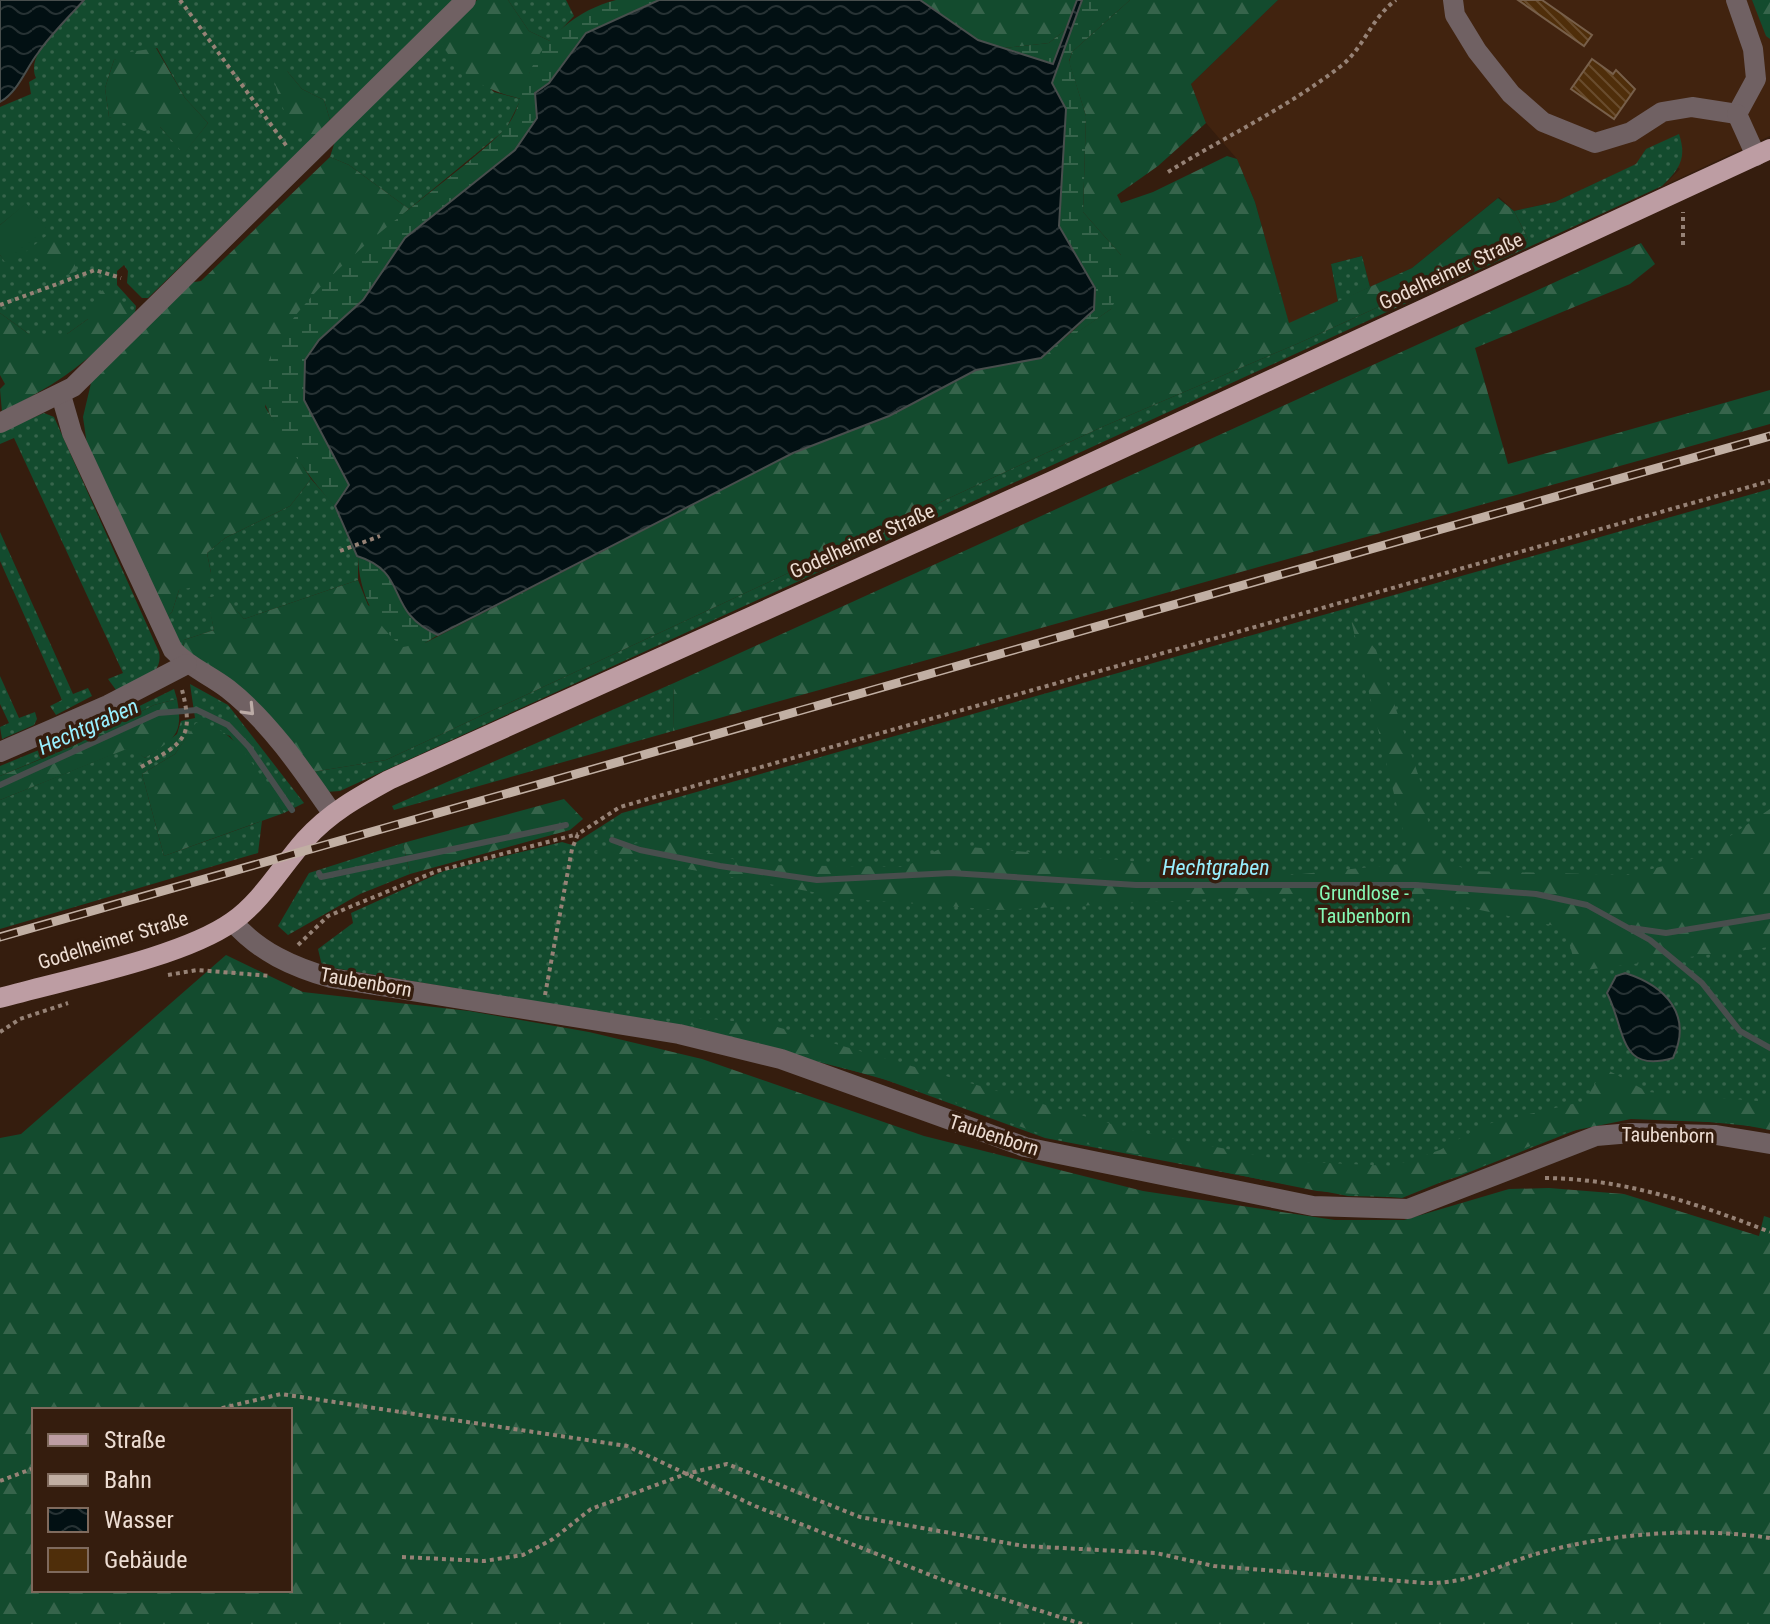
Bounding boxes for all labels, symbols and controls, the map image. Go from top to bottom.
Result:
street label: Godelheimer Straße [1375,227,1527,315]
street label: Godelheimer Straße [786,498,938,584]
water label: Hechtgraben [34,693,142,760]
one-way arrow [239,701,254,715]
water label: Hechtgraben [1162,855,1270,880]
park label: Grundlose - Taubenborn [1317,881,1411,928]
street label: Godelheimer Straße [35,906,191,974]
street label: Taubenborn [318,962,414,1002]
street label: Taubenborn [946,1109,1042,1161]
street label: Taubenborn [1621,1122,1715,1148]
legend [32,1408,292,1592]
text: Straße [104,1426,166,1454]
text: Bahn [104,1466,152,1494]
text: Wasser [104,1506,174,1534]
text: Gebäude [104,1546,188,1574]

